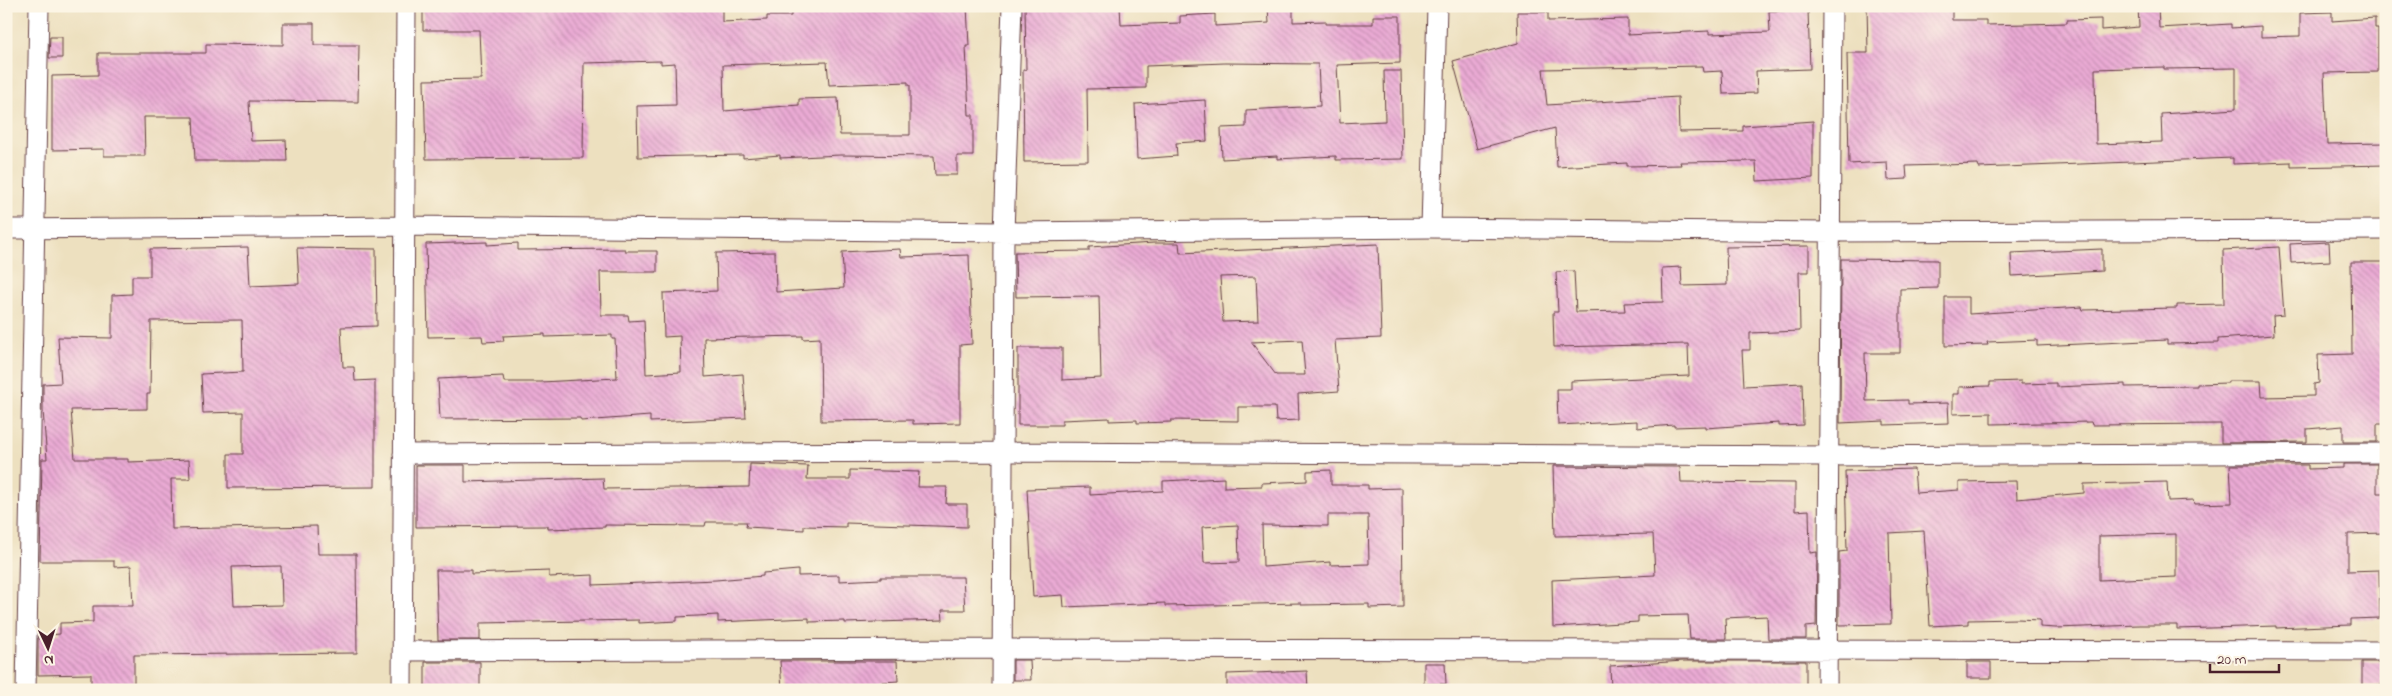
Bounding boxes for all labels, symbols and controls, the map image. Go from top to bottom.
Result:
north arrow [22,624,72,674]
scale bar [2210,641,2278,673]
text: N [43,649,54,670]
text: 20 m [2217,649,2247,671]

